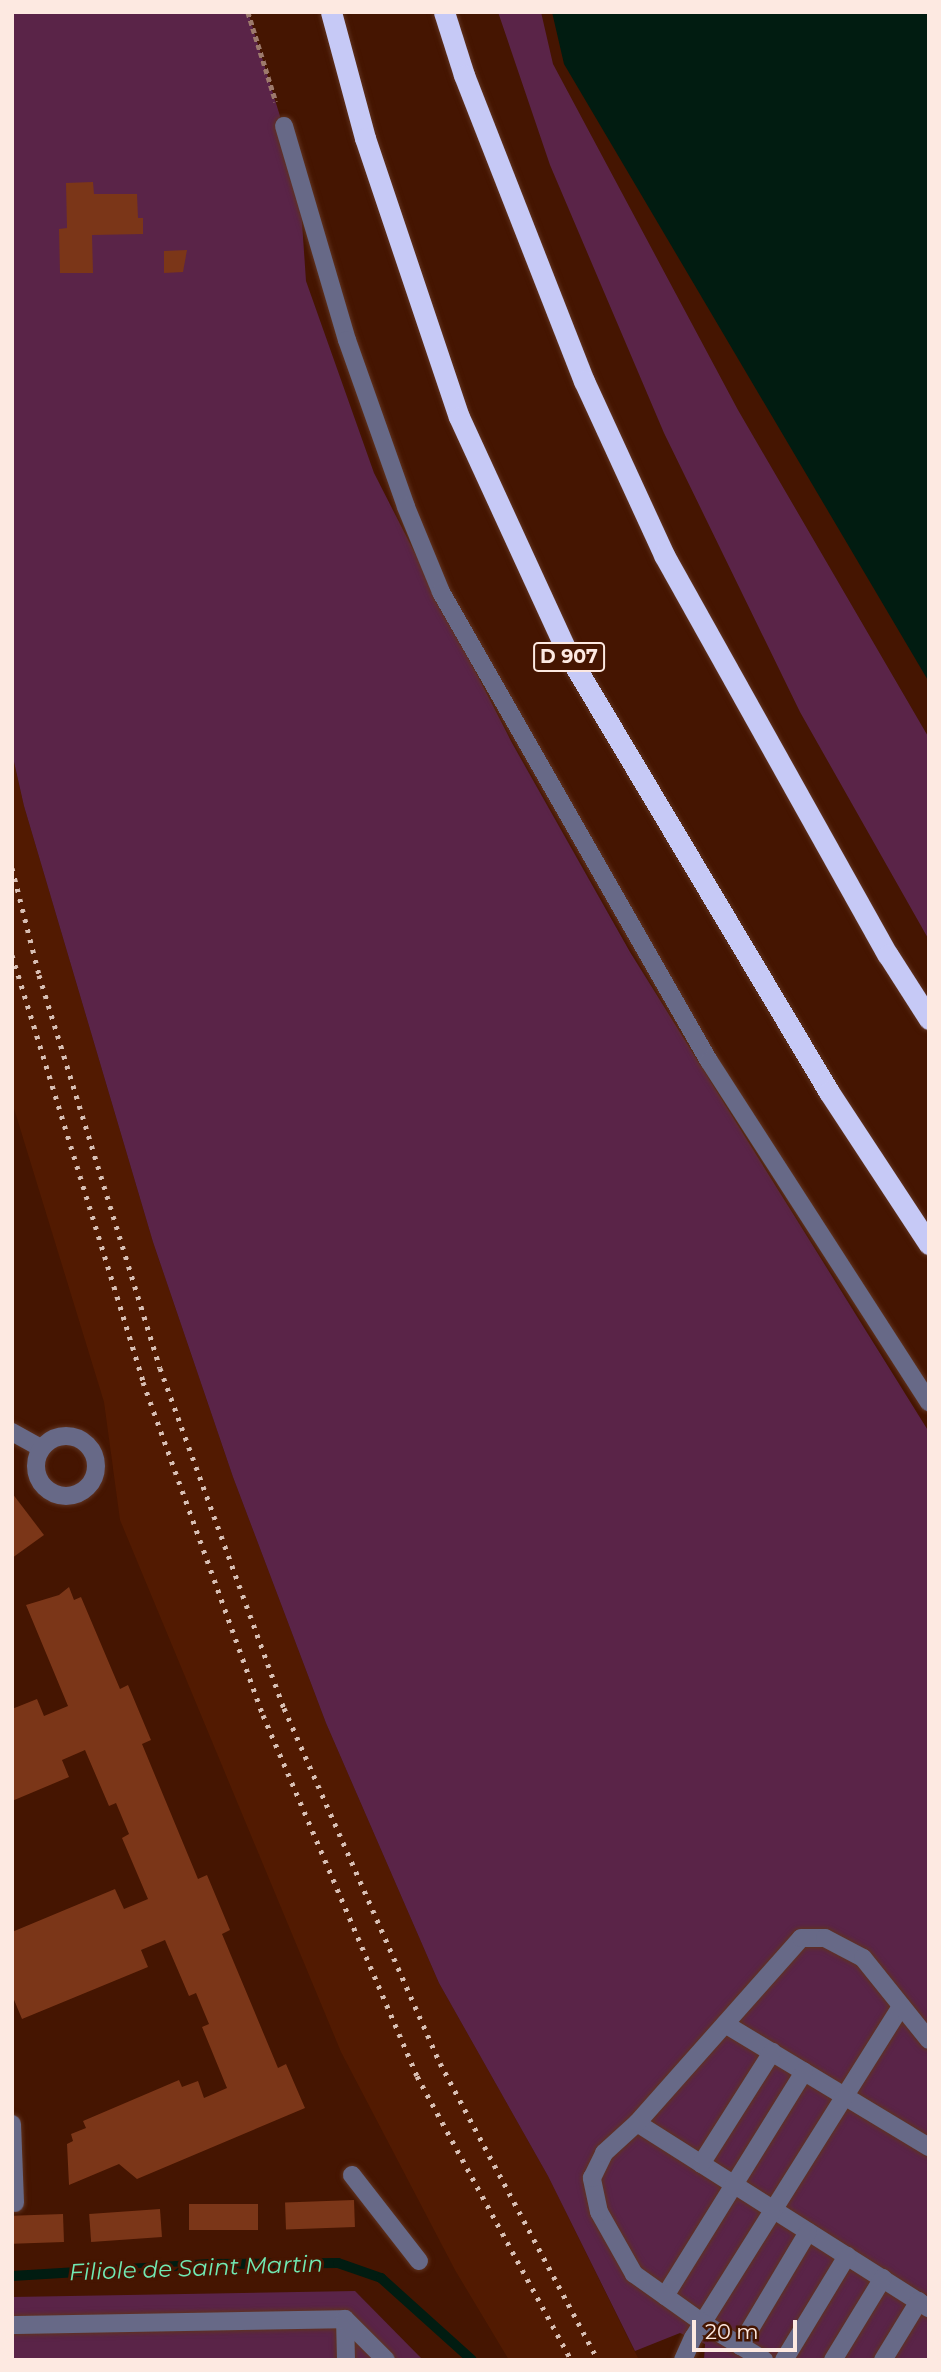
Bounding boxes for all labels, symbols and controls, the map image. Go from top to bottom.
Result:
road number: D 907 [532,642,606,672]
water label: Filiole de Saint Martin [68,2250,324,2286]
scale bar [696,2306,801,2350]
text: 20 m [705,2319,759,2344]

